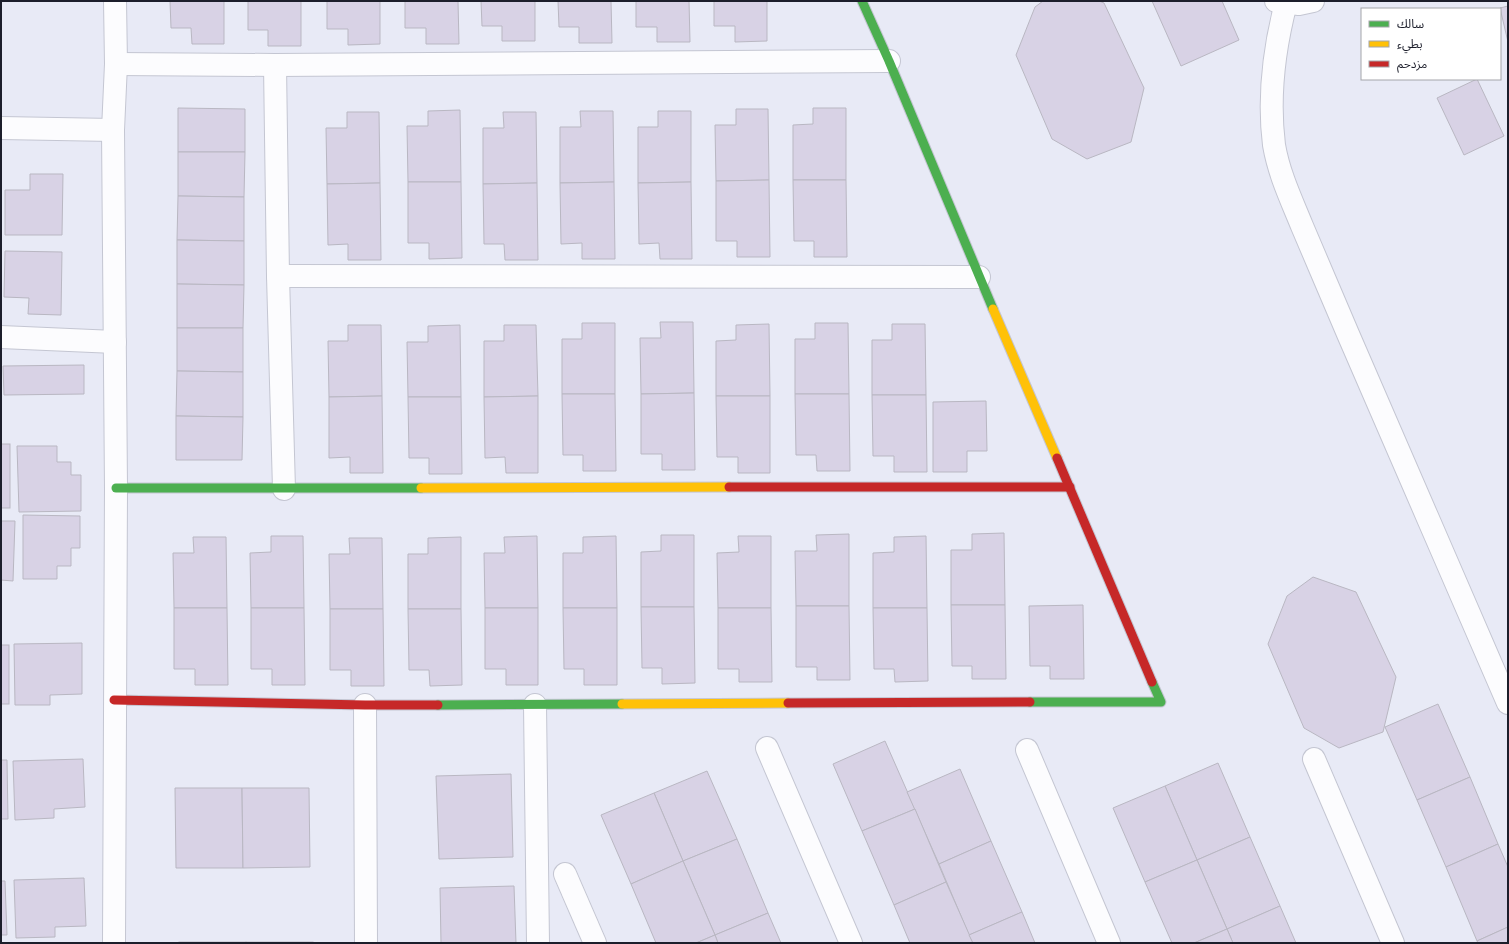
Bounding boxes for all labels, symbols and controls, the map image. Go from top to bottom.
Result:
legend [1361,8,1501,80]
text: سالك [1397,17,1424,32]
text: بطيء [1397,37,1423,54]
text: مزدحم [1397,57,1427,73]

